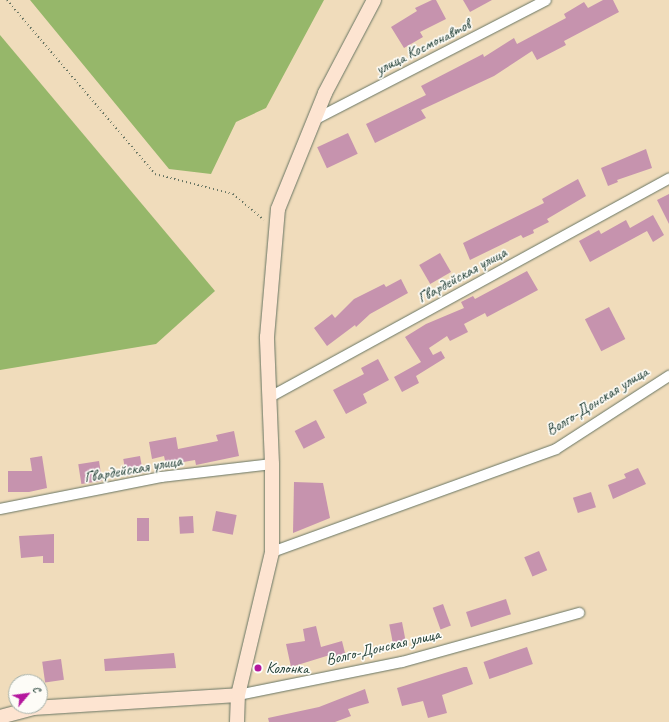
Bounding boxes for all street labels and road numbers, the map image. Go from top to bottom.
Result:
street label: улица Космонавтов [371,14,475,80]
street label: Гвардейская улица [414,242,510,308]
street label: Волго-Донская улица [542,362,652,440]
street label: Гвардейская улица [82,451,184,487]
street label: Волго-Донская улица [324,625,442,669]

